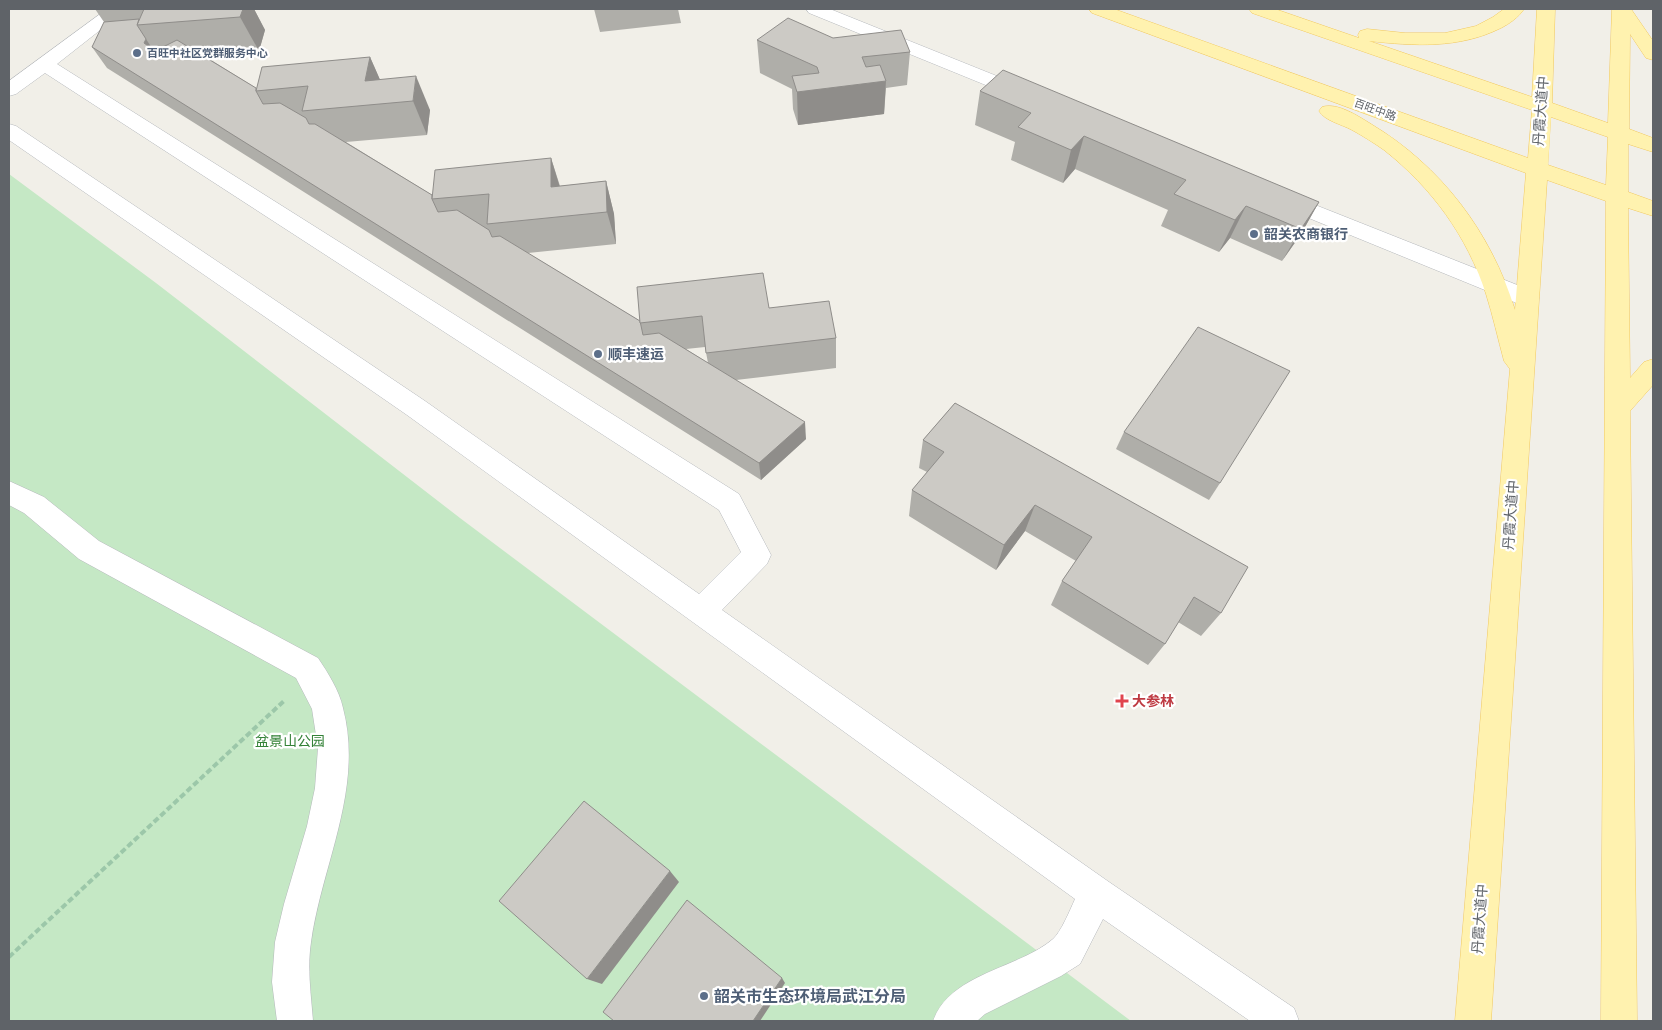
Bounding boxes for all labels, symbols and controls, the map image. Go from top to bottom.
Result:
marker: 百旺中社区党群服务中心 [131,47,143,59]
place label: 百旺中社区党群服务中心 [147,47,268,60]
street label: 丹霞大道中 [1530,75,1552,147]
street label: 百旺中路 [1352,96,1398,124]
place label: 韶关农商银行 [1264,226,1348,243]
marker: 韶关农商银行 [1248,228,1260,240]
place label: 顺丰速运 [608,346,664,363]
marker: 顺丰速运 [592,348,604,360]
street label: 丹霞大道中 [1500,479,1522,551]
place label: 大参林 [1132,693,1174,710]
marker: 大参林 [1116,695,1128,707]
park label: 盆景山公园 [255,733,325,750]
street label: 丹霞大道中 [1469,883,1491,955]
place label: 韶关市生态环境局武江分局 [714,987,906,1006]
marker: 韶关市生态环境局武江分局 [698,990,710,1002]

